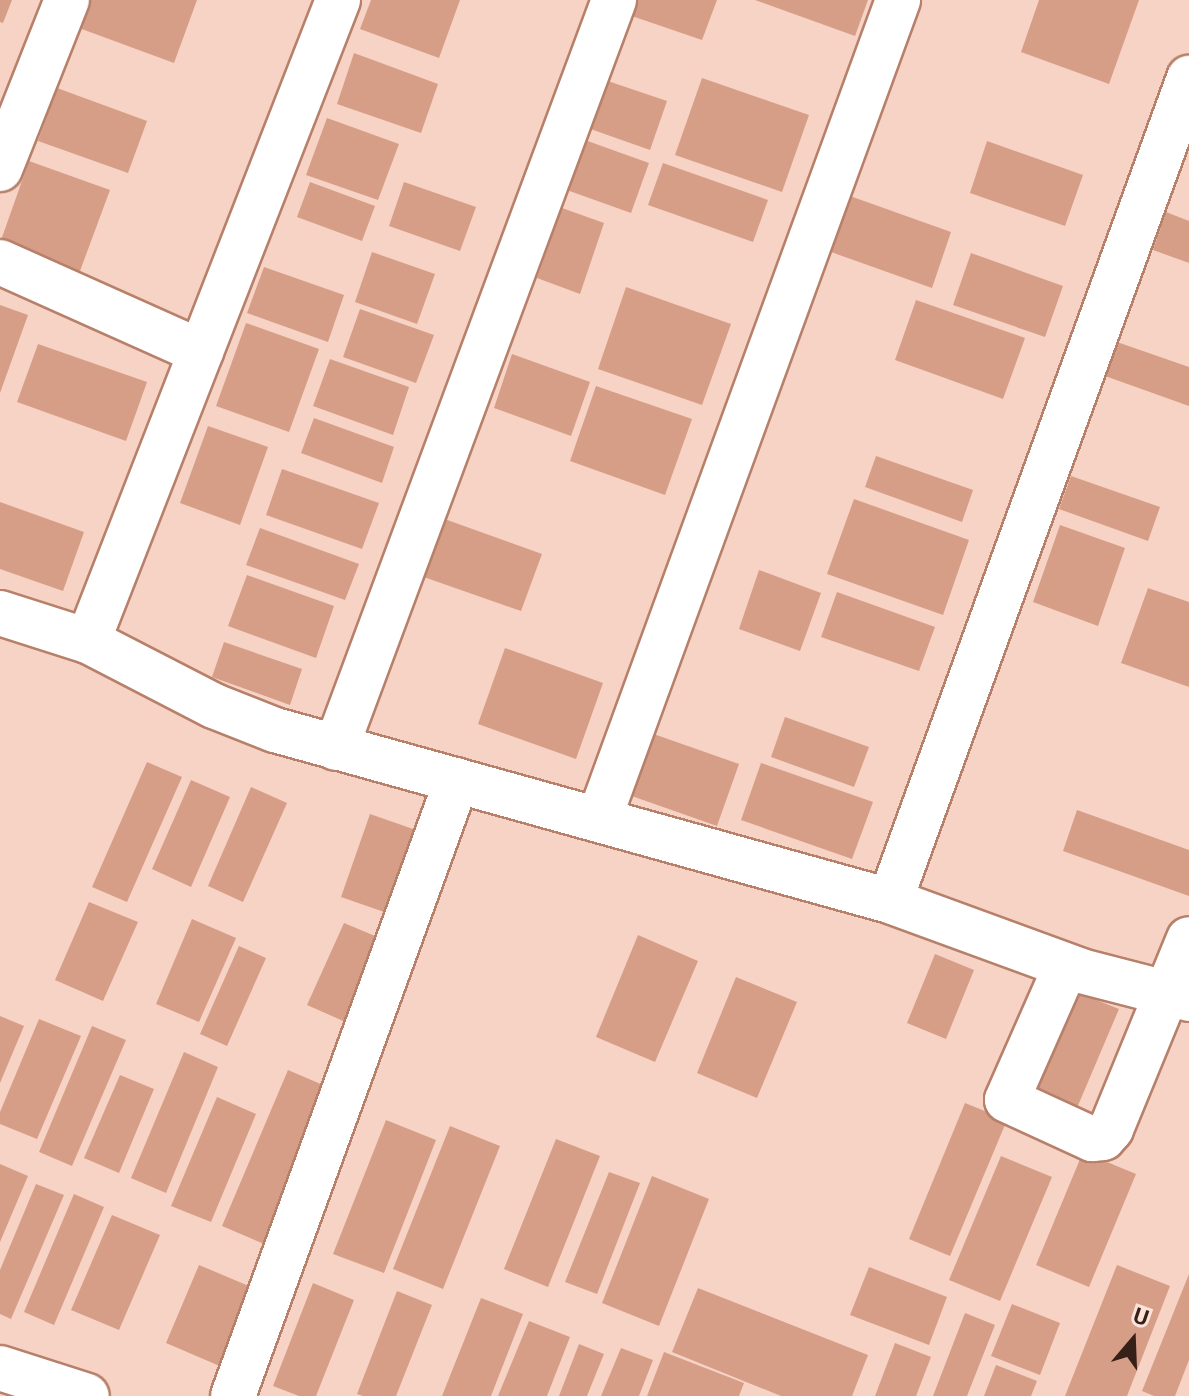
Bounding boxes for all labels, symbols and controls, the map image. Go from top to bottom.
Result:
north arrow [1093,1300,1173,1380]
text: U [1130,1303,1152,1331]

